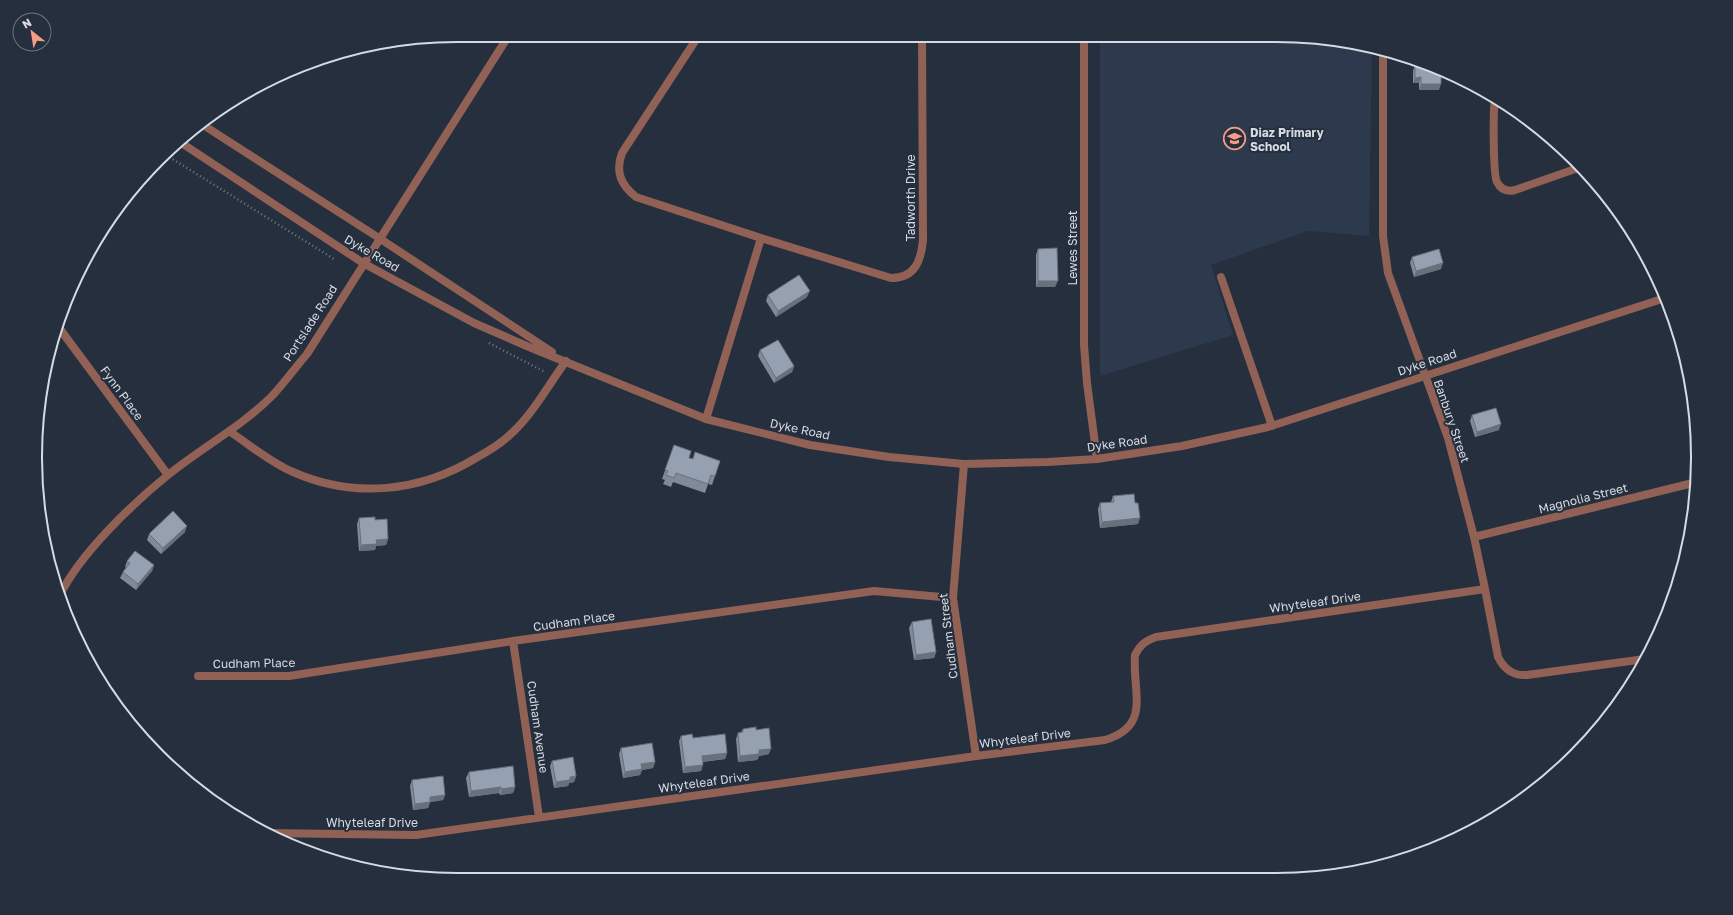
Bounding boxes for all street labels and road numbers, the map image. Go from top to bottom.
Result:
street label: Tadworth Drive [903,154,918,242]
street label: Lewes Street [1065,210,1080,286]
street label: Dyke Road [342,231,402,275]
street label: Portslade Road [280,282,340,364]
street label: Dyke Road [1396,345,1458,379]
street label: Fynn Place [97,363,147,423]
street label: Banbury Street [1431,377,1473,465]
street label: Dyke Road [769,415,831,443]
street label: Dyke Road [1086,431,1148,455]
street label: Magnolia Street [1537,480,1629,516]
street label: Whyteleaf Drive [1268,588,1362,616]
street label: Cudham Street [935,592,961,680]
street label: Cudham Place [532,608,616,634]
street label: Cudham Place [213,655,295,671]
street label: Cudham Avenue [524,680,552,774]
street label: Whyteleaf Drive [978,725,1072,751]
street label: Whyteleaf Drive [657,768,751,796]
street label: Whyteleaf Drive [326,815,418,830]

